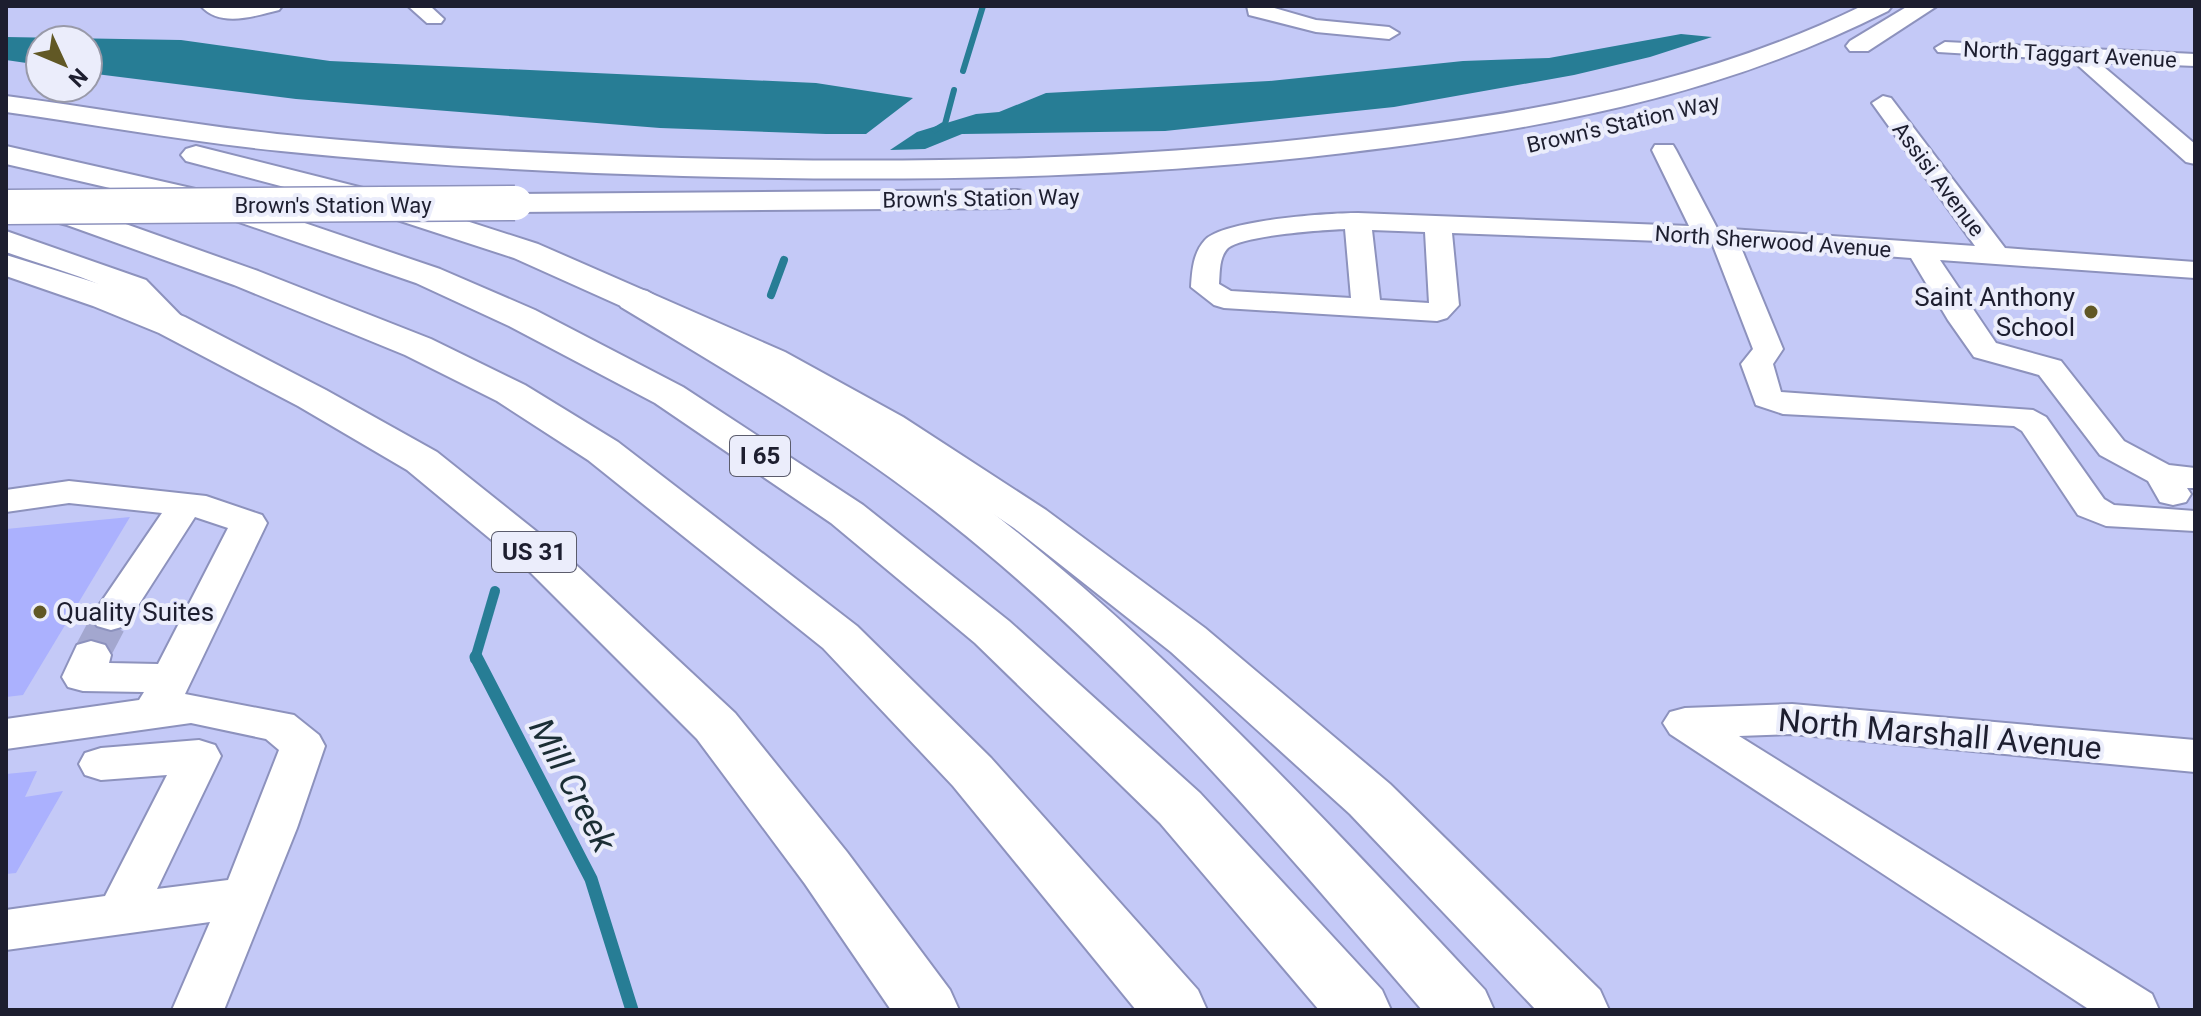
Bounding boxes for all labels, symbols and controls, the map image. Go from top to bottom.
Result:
north arrow [24,24,104,104]
street label: North Taggart Avenue [1963,36,2177,73]
text: N [64,63,92,92]
street label: Brown's Station Way [1524,89,1723,158]
street label: Assisi Avenue [1888,117,1990,241]
street label: Brown's Station Way [882,184,1080,213]
street label: Brown's Station Way [234,193,432,218]
street label: North Sherwood Avenue [1654,221,1892,262]
place label: Saint Anthony School [1914,282,2075,342]
marker: Saint Anthony School [2082,303,2100,321]
road number: I 65 [730,436,790,476]
road number: US 31 [492,532,576,572]
place label: Quality Suites [56,597,214,627]
marker: Quality Suites [31,603,49,621]
street label: North Marshall Avenue [1777,701,2103,767]
water label: Mill Creek [521,712,625,860]

